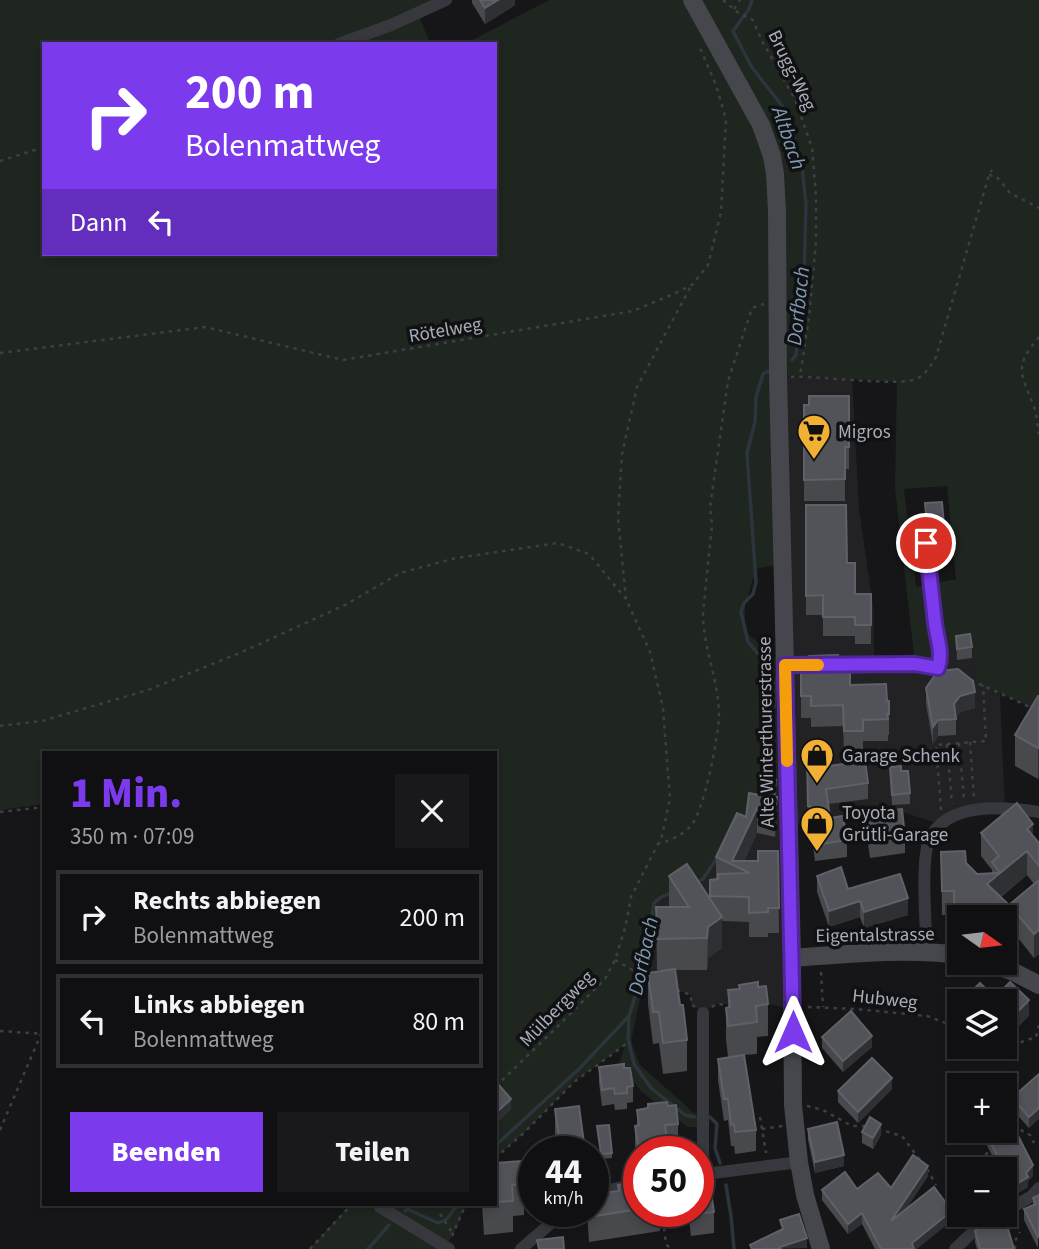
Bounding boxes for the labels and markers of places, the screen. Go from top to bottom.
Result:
supermarket icon: Migros [795,412,833,461]
place label: Migros [838,419,891,446]
pin [896,513,956,573]
shop icon: Garage Schenk [798,736,836,785]
place label: Garage Schenk [842,743,961,770]
place label: Toyota Grütli-Garage [842,800,948,849]
shop icon: Toyota Grütli-Garage [798,804,836,853]

